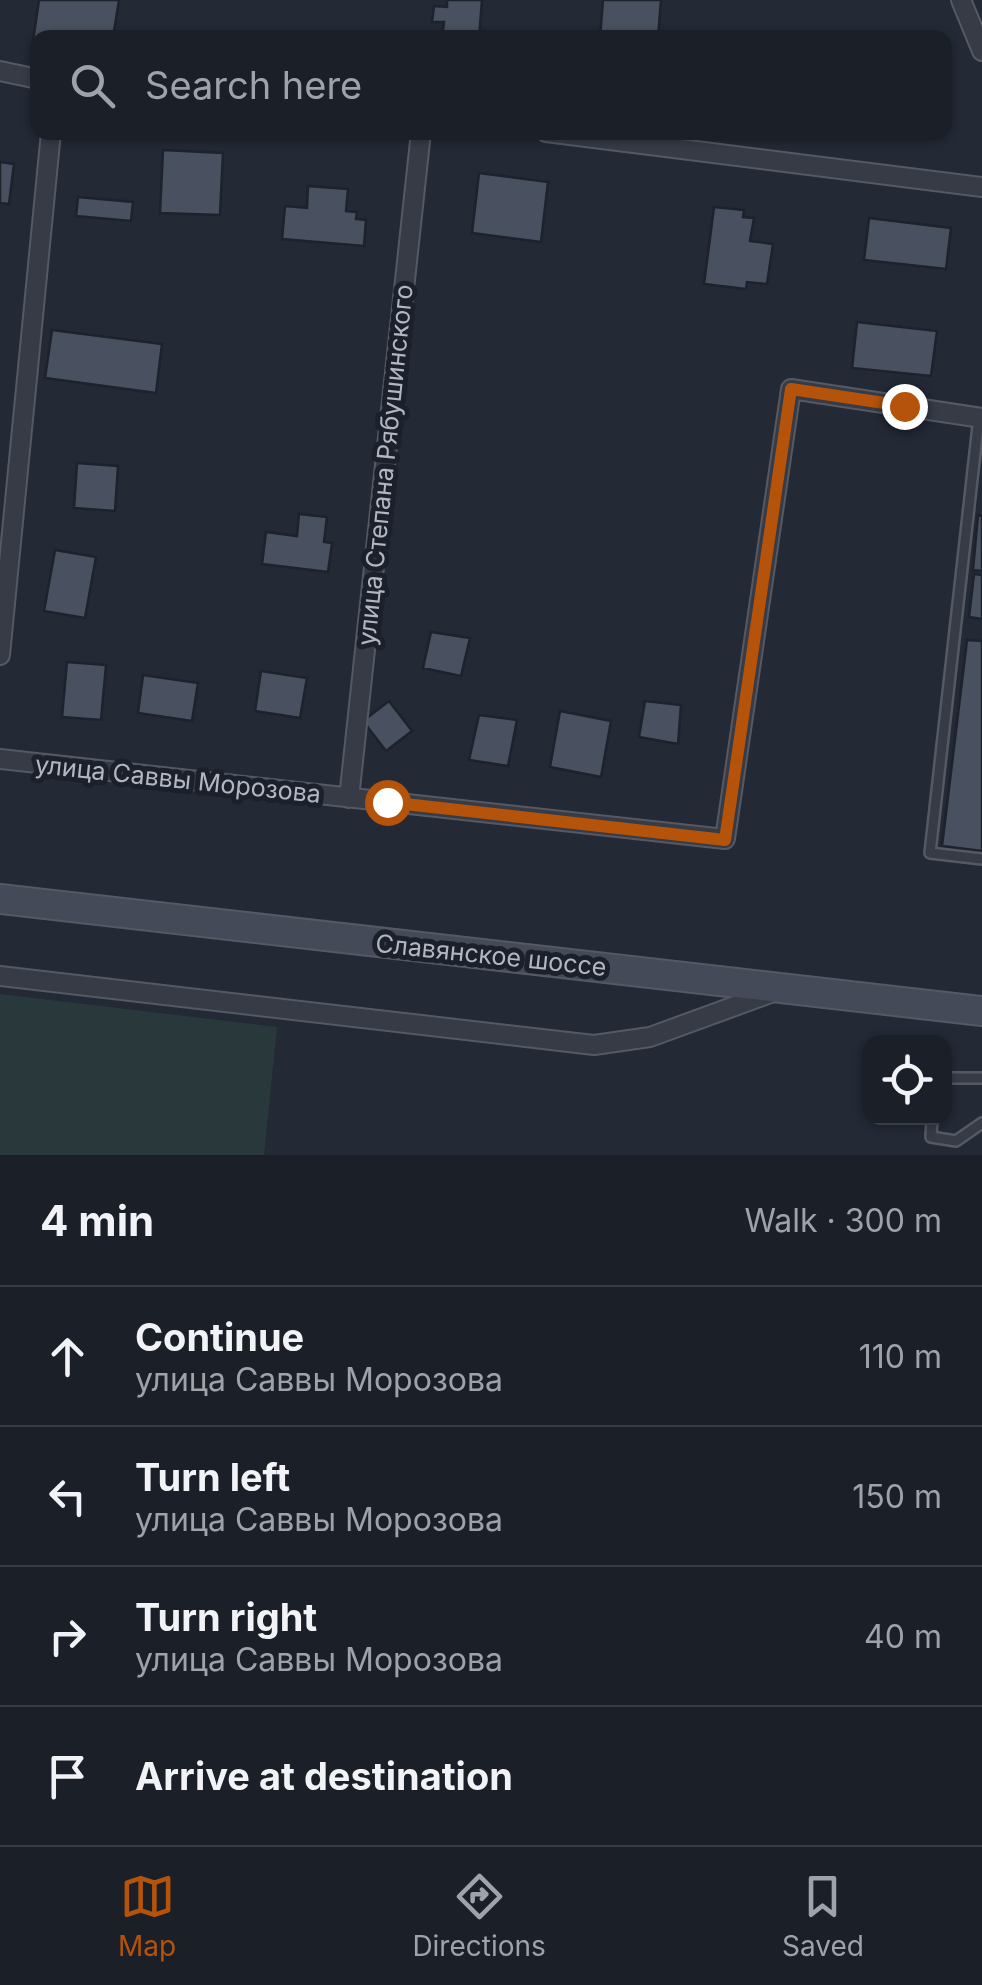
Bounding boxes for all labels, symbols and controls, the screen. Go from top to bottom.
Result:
search box [30,30,952,140]
icon: search [65,58,120,113]
text: Search here [145,62,362,108]
street label: улица Степана Рябушинского [351,283,419,647]
route end [882,384,928,430]
street label: улица Саввы Морозова [33,749,323,809]
route start [365,780,411,826]
street label: Славянское шоссе [374,928,608,982]
map controls [862,1035,952,1125]
button: locate [862,1035,952,1125]
text: 4 min [40,1195,154,1246]
text: Walk · 300 m [744,1201,942,1240]
text: Continue [135,1314,304,1360]
icon: ahead [40,1329,95,1384]
text: 110 m [859,1337,942,1376]
text: улица Саввы Морозова [135,1360,503,1399]
text: Turn left [135,1454,290,1500]
icon: left [40,1469,95,1524]
text: 150 m [852,1477,942,1516]
text: улица Саввы Морозова [135,1500,503,1539]
text: Turn right [135,1594,317,1640]
icon: right [40,1609,95,1664]
text: 40 m [864,1617,942,1656]
text: улица Саввы Морозова [135,1640,503,1679]
icon: arrive [40,1749,95,1804]
text: Arrive at destination [135,1753,513,1799]
tab: Map [118,1869,176,1963]
tab: Directions [412,1869,546,1963]
tab: Saved [782,1869,864,1963]

